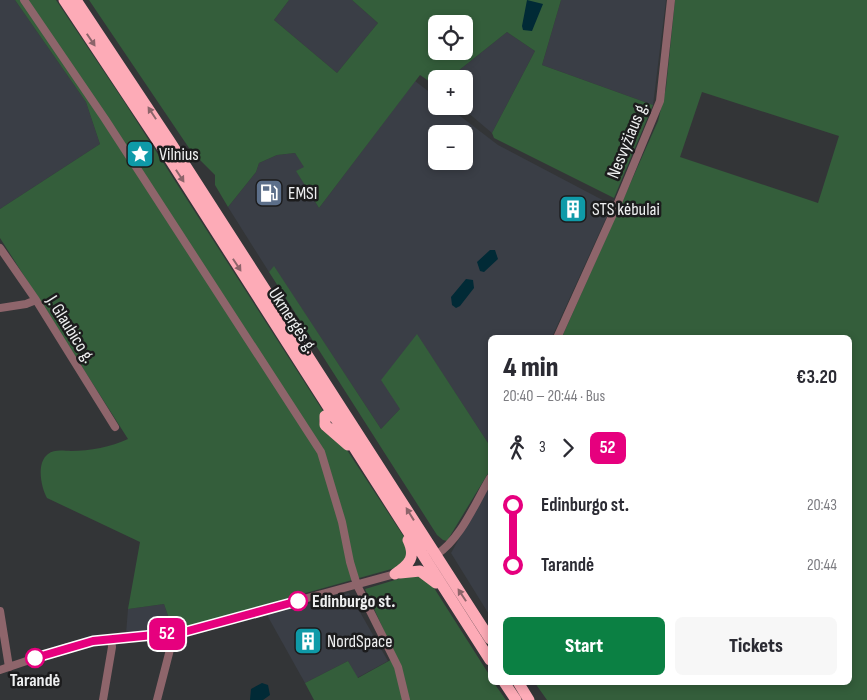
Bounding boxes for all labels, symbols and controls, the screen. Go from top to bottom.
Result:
map controls [428,15,473,170]
button: locate [428,15,473,60]
one-way arrow [86,34,96,47]
button: + [428,70,473,115]
street label: Nesvyžiaus g. [603,99,652,182]
one-way arrow [147,107,156,120]
button: − [428,125,473,170]
place icon: Vilnius [125,139,155,169]
place label: Vilnius [159,144,199,165]
one-way arrow [176,170,185,183]
fuel station icon: EMSI [254,178,284,208]
place label: EMSI [288,183,317,204]
building icon: STS kėbulai [558,194,588,224]
place label: STS kėbulai [592,199,660,220]
one-way arrow [232,258,242,272]
street label: Ukmergės g. [264,284,321,357]
street label: J. Glaubico g. [41,291,99,367]
text: 4 min [503,351,558,384]
text: €3.20 [796,366,837,389]
text: 20:40 – 20:44 · Bus [503,387,605,406]
icon: walk [503,434,531,462]
icon: forward [554,434,582,462]
text: 52 [600,437,616,458]
text: 3 [539,438,546,457]
text: Edinburgo st. [541,494,629,517]
text: 20:43 [807,496,837,515]
one-way arrow [405,508,415,521]
text: Tarandė [541,554,594,577]
text: 20:44 [807,556,837,575]
one-way arrow [457,589,467,602]
marker: Edinburgo st. [288,591,308,611]
place label: Edinburgo st. [312,591,395,612]
button: Start [503,617,665,675]
button: Tickets [675,617,837,675]
line badge: 52 [144,618,190,650]
text: 52 [159,623,175,644]
building icon: NordSpace [293,626,323,656]
place label: NordSpace [327,631,392,652]
marker: Tarandė [25,648,45,668]
place label: Tarandė [10,670,60,691]

